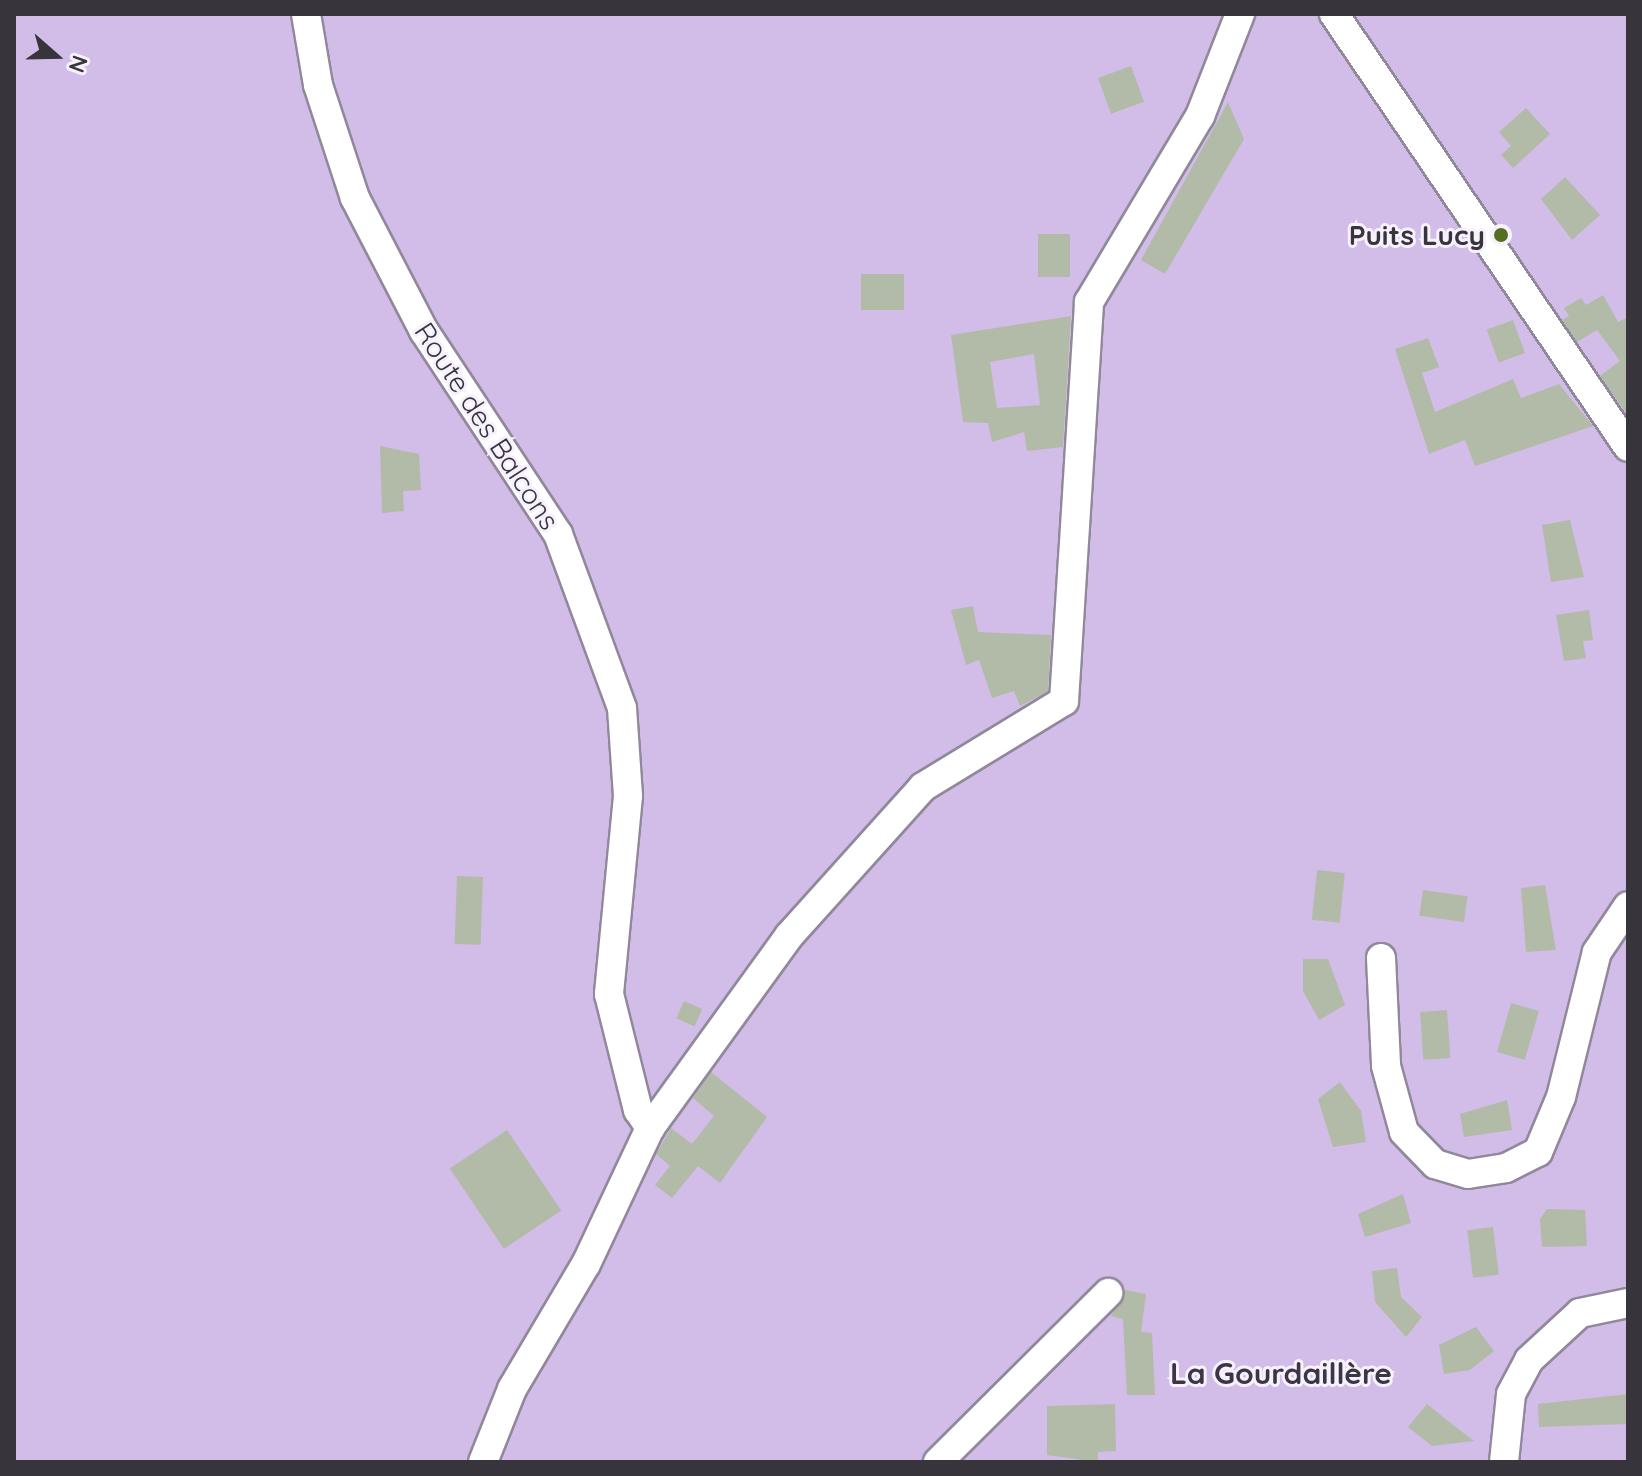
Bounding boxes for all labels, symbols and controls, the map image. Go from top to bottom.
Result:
north arrow [16,16,96,96]
text: N [63,52,94,77]
place label: Puits Lucy [1349,218,1485,252]
marker: Puits Lucy [1492,226,1510,244]
street label: Route des Balcons [408,316,566,536]
district label: La Gourdaillère [1170,1355,1392,1391]

